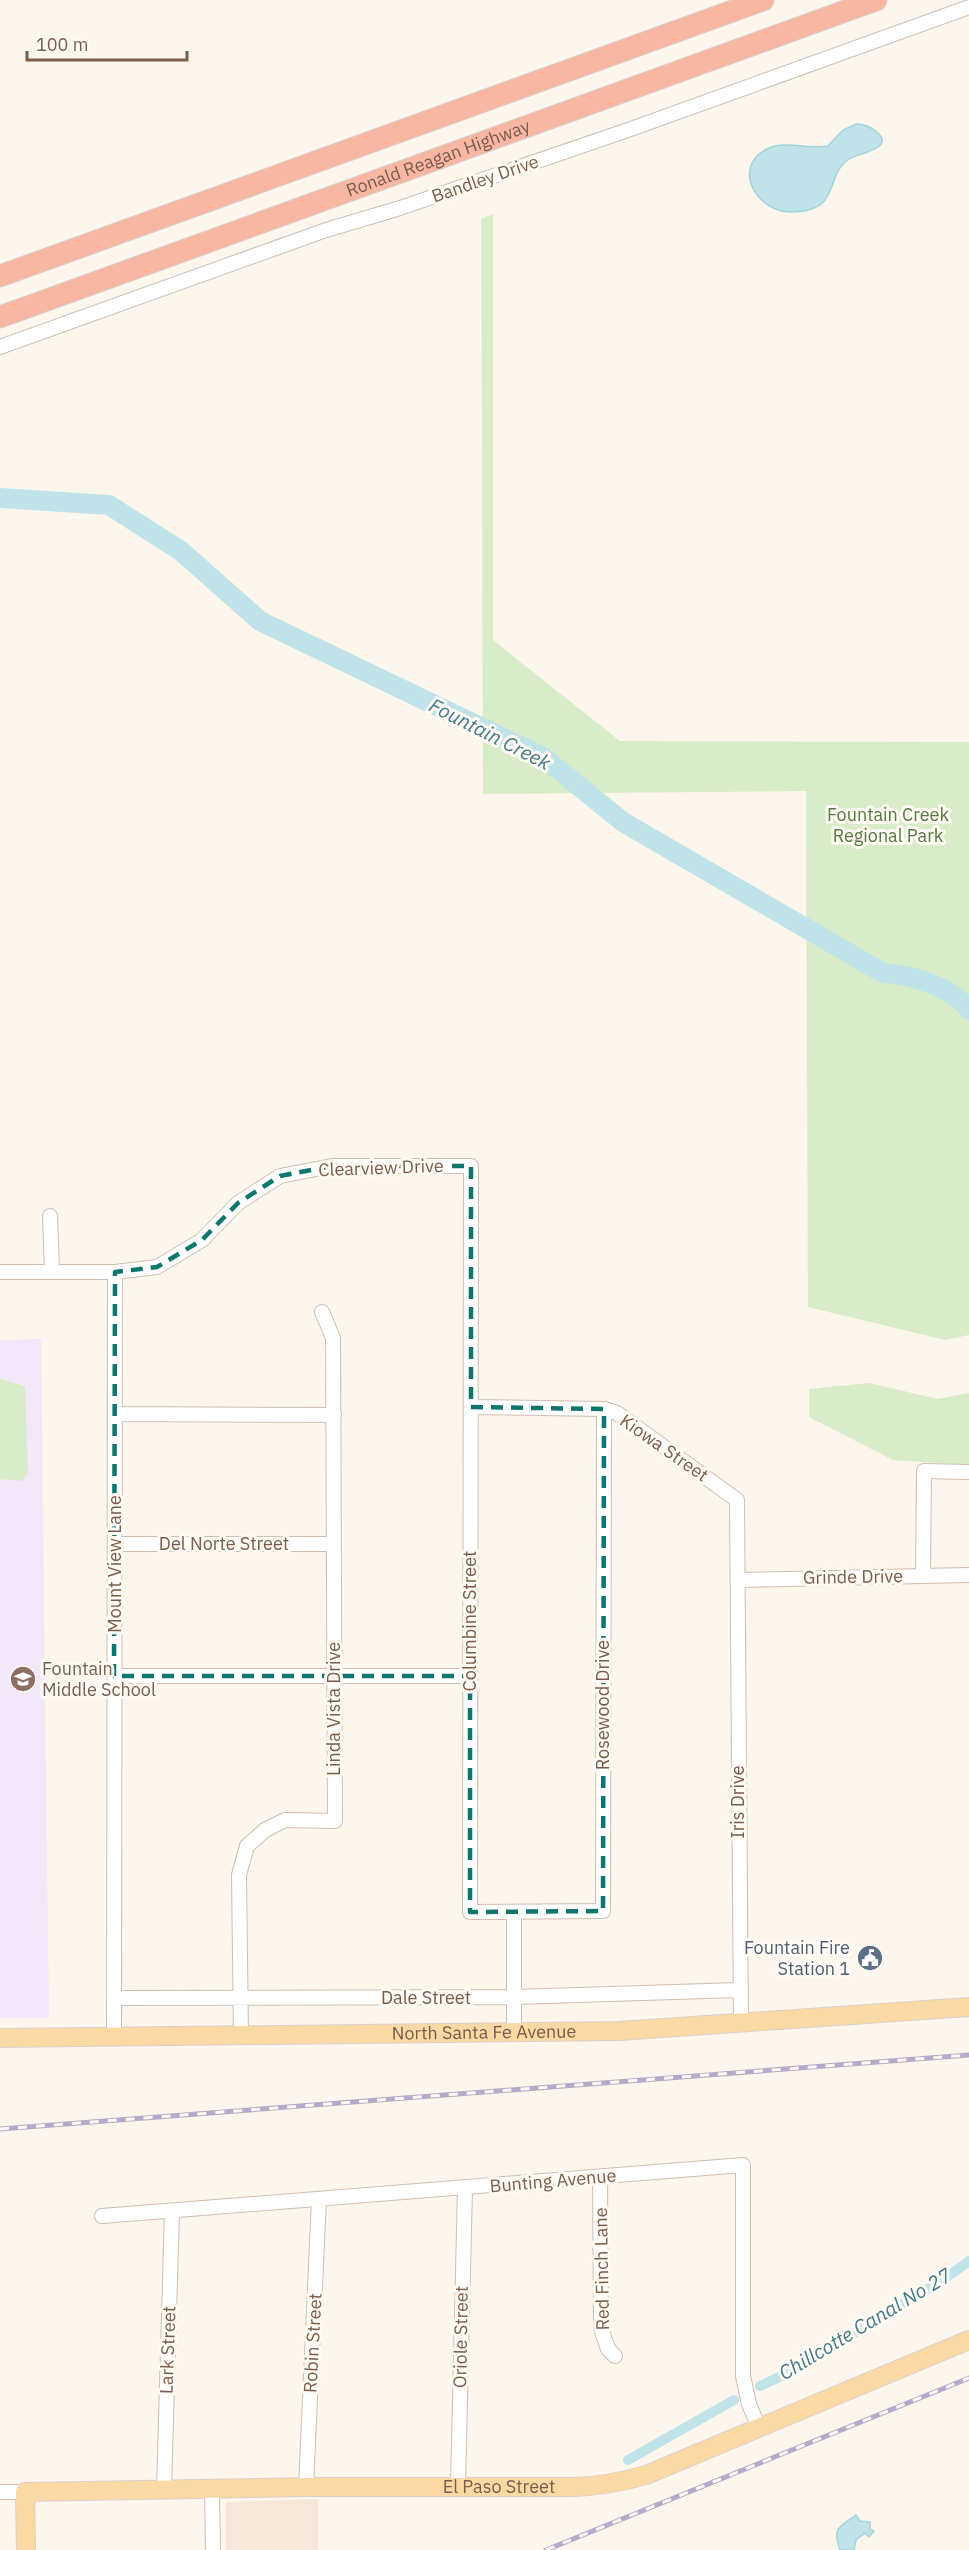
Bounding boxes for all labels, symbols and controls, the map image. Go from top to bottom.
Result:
scale bar [27,24,188,62]
text: 100 m [36,33,88,56]
street label: Ronald Reagan Highway [343,114,533,202]
street label: Bandley Drive [428,149,542,208]
water label: Fountain Creek [425,691,556,776]
park label: Fountain Creek Regional Park [827,803,949,847]
street label: Clearview Drive [318,1154,444,1181]
street label: Kiowa Street [616,1409,713,1486]
street label: Mount View Lane [103,1495,126,1633]
street label: Del Norte Street [159,1532,289,1555]
street label: Columbine Street [458,1551,481,1691]
street label: Grinde Drive [803,1564,903,1589]
street label: Rosewood Drive [591,1640,614,1770]
street label: Linda Vista Drive [322,1642,345,1776]
place label: Fountain Middle School [42,1657,156,1701]
school or university icon: Fountain Middle School [8,1664,38,1694]
street label: Iris Drive [726,1765,749,1839]
place label: Fountain Fire Station 1 [744,1936,850,1980]
public building icon: Fountain Fire Station 1 [855,1943,885,1973]
street label: Dale Street [381,1986,471,2009]
street label: North Santa Fe Avenue [391,2019,577,2045]
street label: Bunting Avenue [489,2163,617,2197]
street label: Red Finch Lane [589,2207,614,2331]
water label: Chillcotte Canal No 27 [773,2261,957,2386]
street label: Oriole Street [448,2286,473,2388]
street label: Robin Street [298,2292,327,2394]
street label: Lark Street [154,2305,181,2395]
street label: El Paso Street [443,2475,555,2498]

